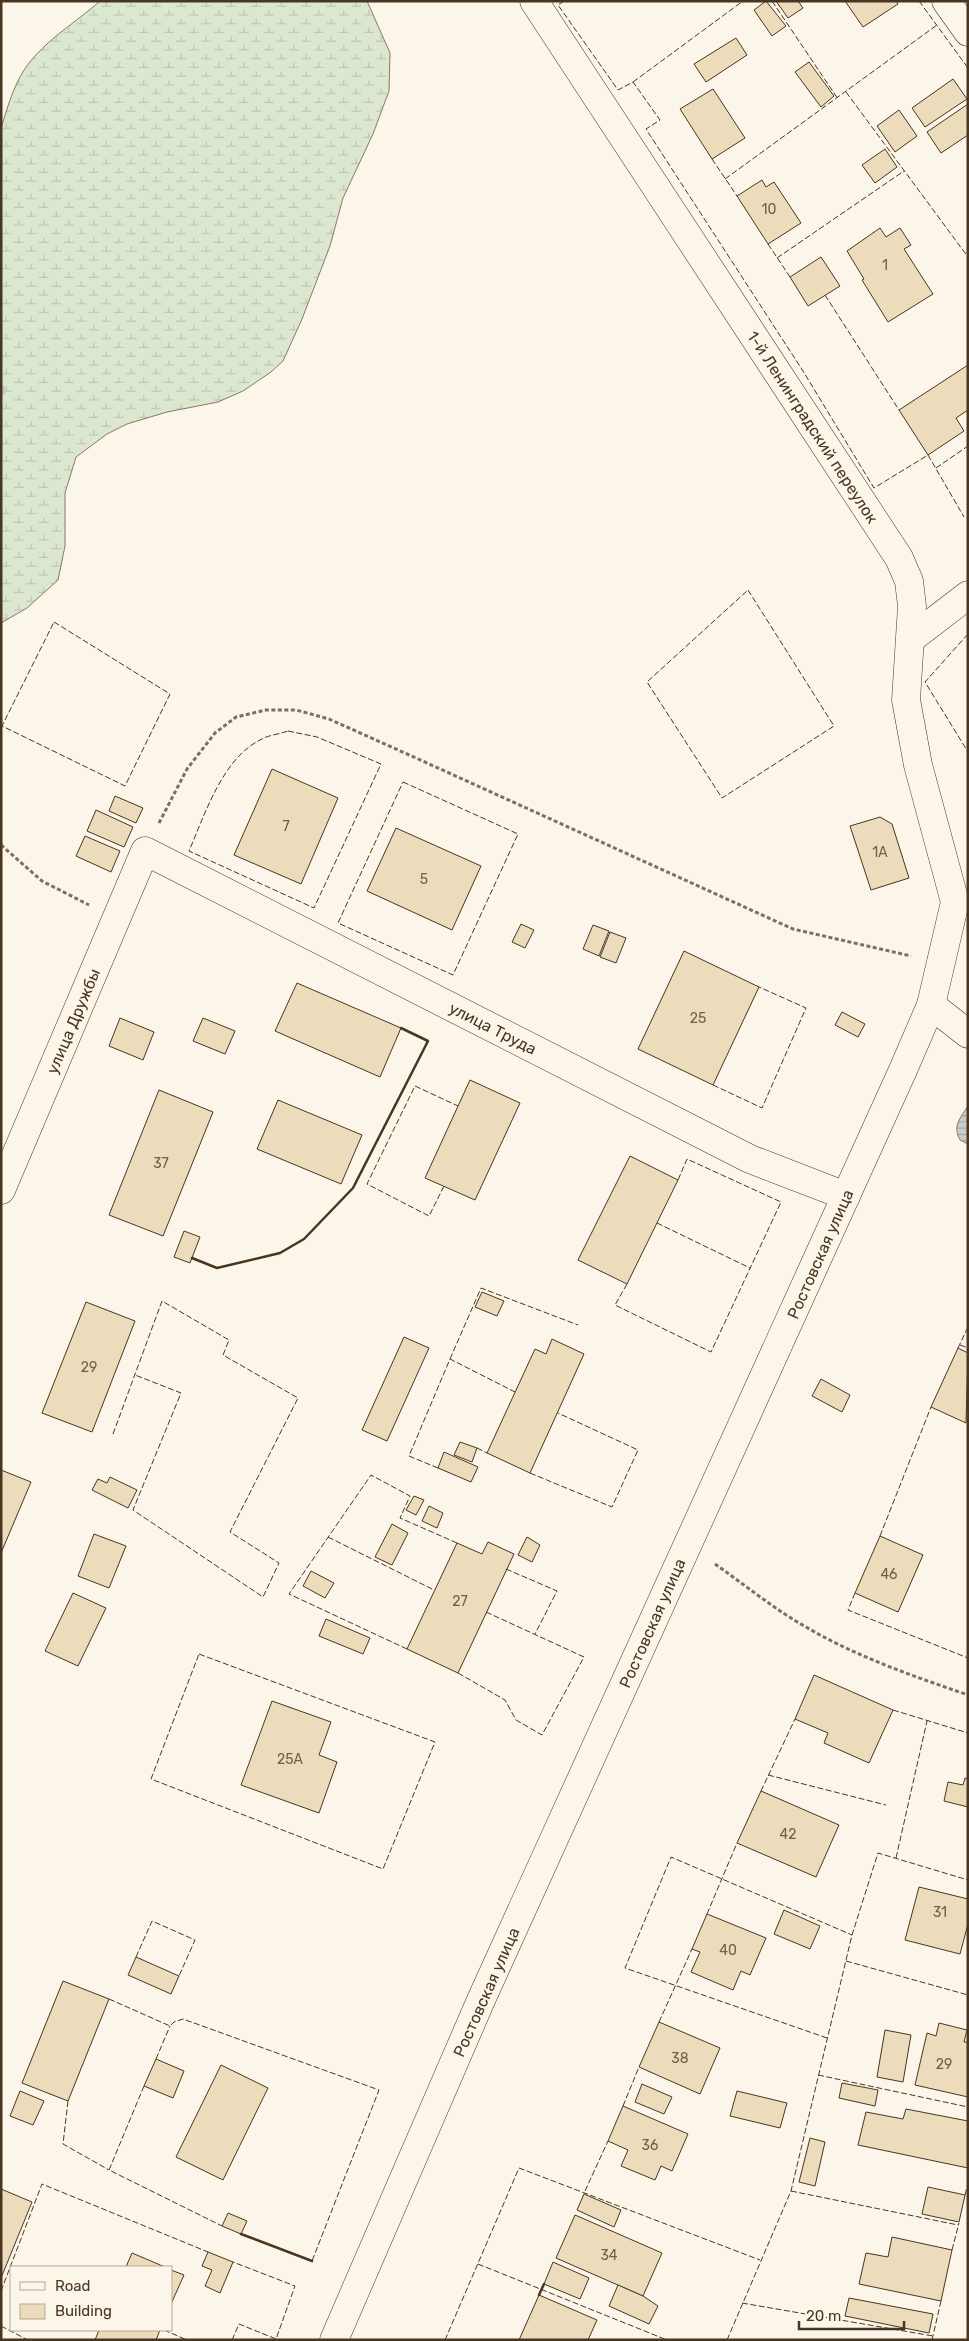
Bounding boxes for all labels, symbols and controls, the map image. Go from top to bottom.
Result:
house number: 10 [762,201,777,218]
house number: 1 [882,257,888,274]
street label: 1-й Ленинградский переулок [743,328,882,527]
house number: 7 [282,818,290,835]
house number: 1А [872,844,888,861]
house number: 5 [420,871,428,888]
street label: улица Дружбы [43,966,104,1077]
street label: улица Труда [446,998,540,1059]
house number: 25 [690,1010,706,1027]
house number: 37 [153,1155,169,1172]
street label: Ростовская улица [783,1187,858,1322]
house number: 29 [81,1359,97,1376]
street label: Ростовская улица [615,1556,690,1691]
house number: 46 [880,1566,898,1583]
house number: 27 [452,1593,468,1610]
house number: 25А [277,1751,304,1768]
house number: 42 [780,1826,796,1843]
house number: 31 [933,1904,947,1921]
street label: Ростовская улица [449,1925,524,2060]
house number: 40 [719,1942,737,1959]
house number: 38 [671,2050,689,2067]
house number: 29 [936,2056,952,2073]
house number: 36 [642,2137,658,2154]
house number: 34 [600,2247,618,2264]
legend [10,2266,172,2331]
text: Road [55,2277,91,2295]
scale bar [799,2298,904,2330]
text: Building [55,2302,112,2320]
text: 20 m [806,2307,841,2325]

